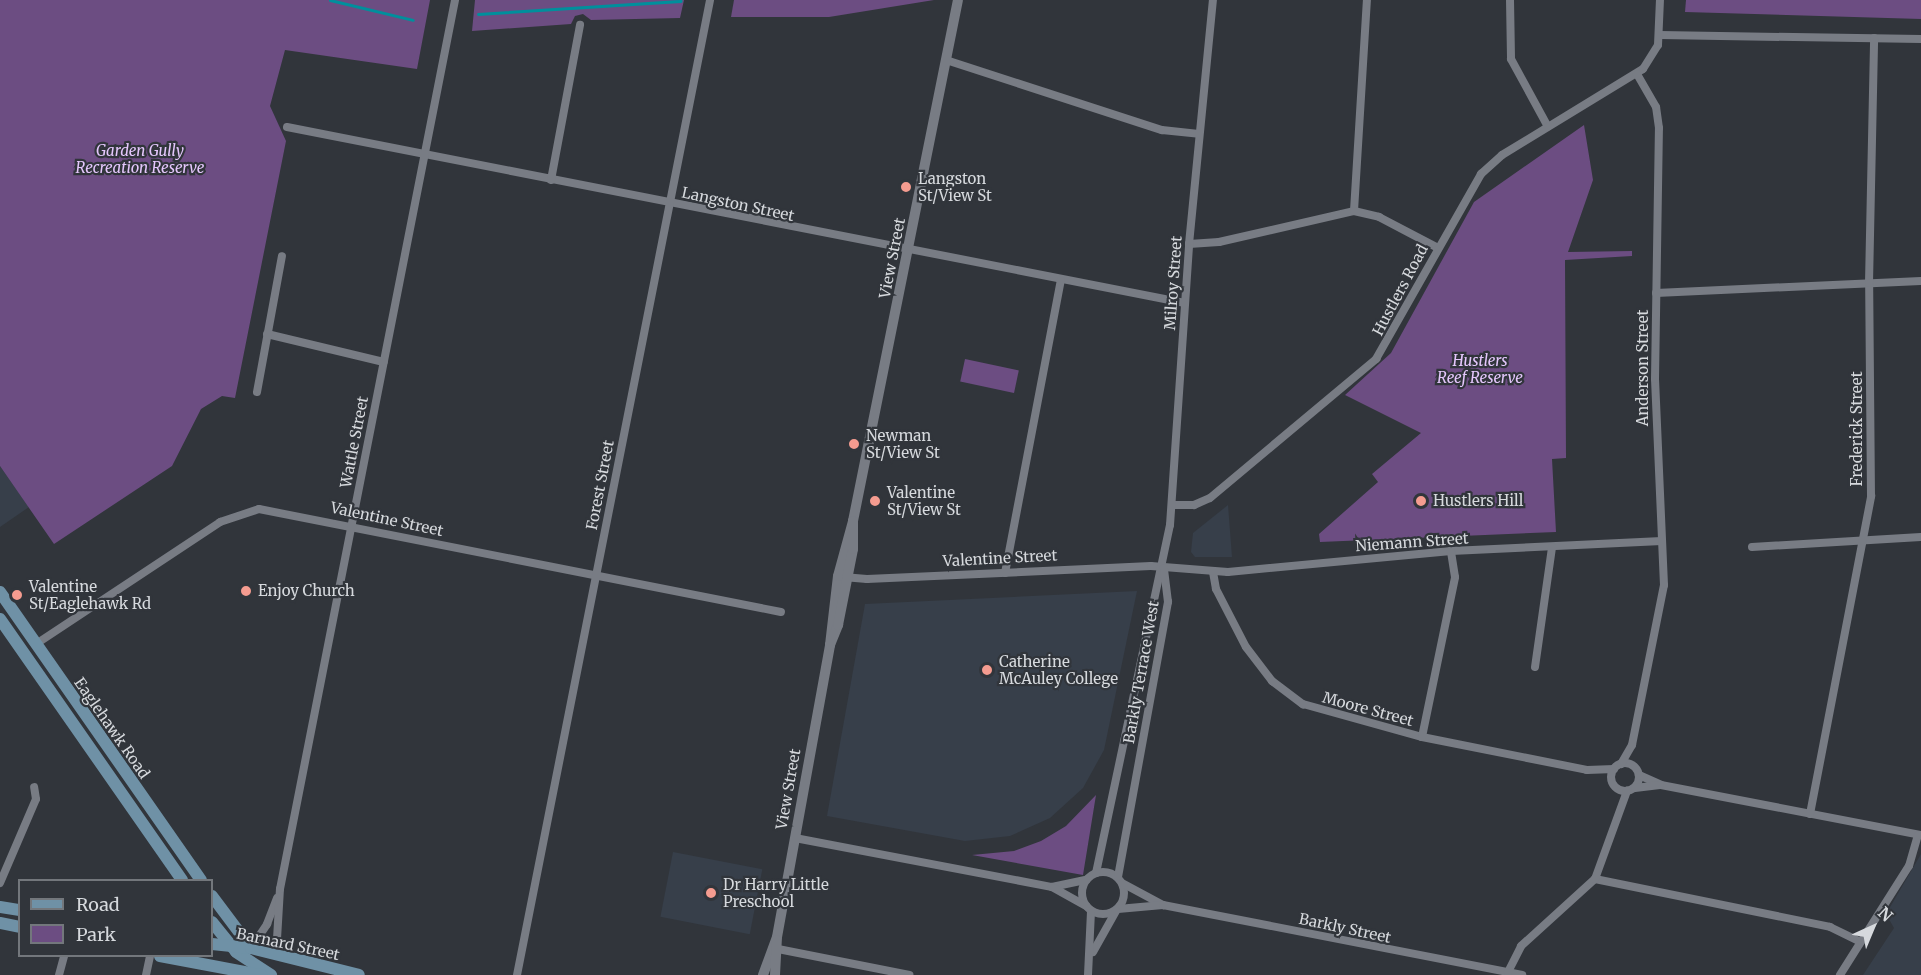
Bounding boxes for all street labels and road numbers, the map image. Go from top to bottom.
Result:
street label: Langston Street [680,183,796,225]
street label: View Street [875,216,909,300]
street label: Milroy Street [1161,235,1185,331]
street label: Hustlers Road [1368,241,1432,339]
street label: Anderson Street [1634,310,1652,426]
street label: Frederick Street [1848,371,1866,487]
street label: Wattle Street [336,395,372,489]
street label: Forest Street [582,438,618,532]
street label: Valentine Street [329,498,445,540]
street label: Niemann Street [1355,529,1469,555]
street label: Valentine Street [942,546,1058,570]
street label: Barkly Terrace West [1120,599,1162,745]
street label: Eaglehawk Road [70,674,154,782]
street label: Moore Street [1321,688,1415,730]
street label: View Street [772,747,804,831]
street label: Barkly Street [1297,909,1393,947]
street label: Barnard Street [235,924,341,964]

